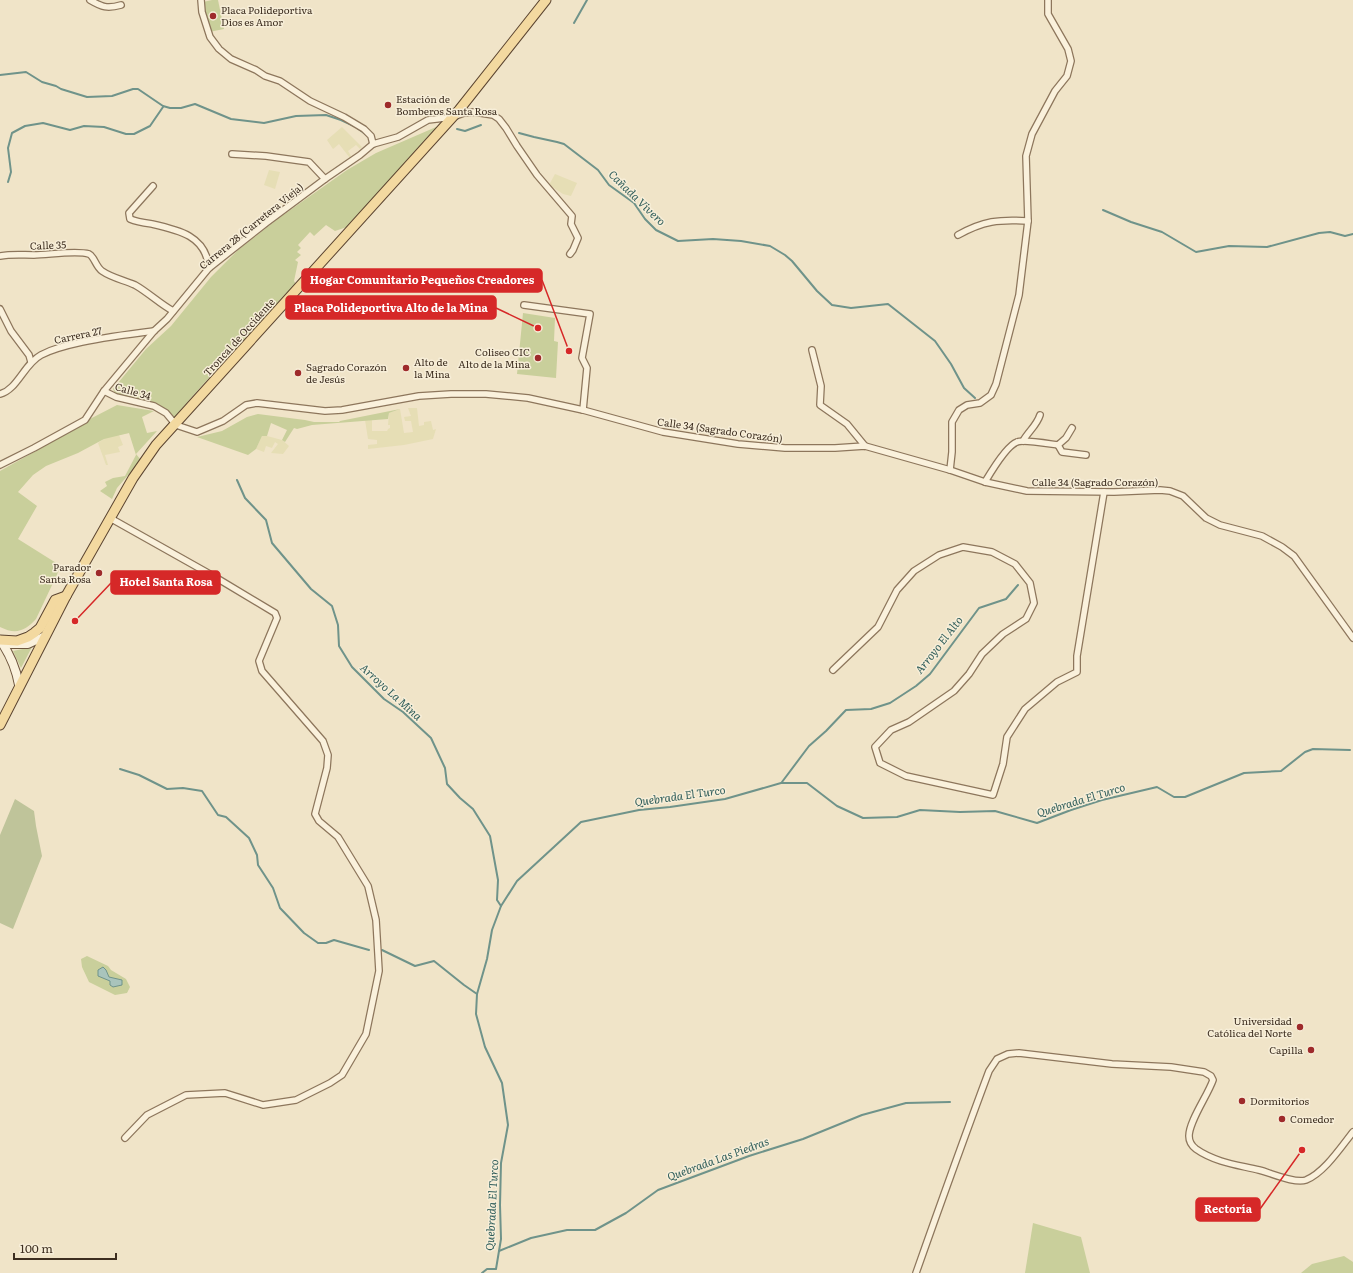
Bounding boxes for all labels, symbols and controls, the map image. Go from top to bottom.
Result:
place label: Placa Polideportiva Dios es Amor [221,2,313,29]
marker: Placa Polideportiva Dios es Amor [208,11,218,21]
place label: Estación de Bomberos Santa Rosa [396,91,498,118]
marker: Estación de Bomberos Santa Rosa [383,100,393,110]
water label: Cañada Vivero [606,166,670,229]
street label: Carrera 28 (Carretera Vieja) [196,179,306,272]
street label: Calle 35 [29,236,66,253]
callout: Hogar Comunitario Pequeños Creadores [302,269,542,292]
text: Hogar Comunitario Pequeños Creadores [310,271,535,287]
street label: Troncal de Occidente [199,294,278,379]
callout: Placa Polideportiva Alto de la Mina [286,296,496,319]
text: Placa Polideportiva Alto de la Mina [294,299,489,315]
street label: Carrera 27 [52,322,103,347]
place label: Coliseo CIC Alto de la Mina [458,344,531,371]
marker: Coliseo CIC Alto de la Mina [533,353,543,363]
place label: Alto de la Mina [414,354,451,381]
place label: Sagrado Corazón de Jesús [306,359,387,386]
marker: Alto de la Mina [401,363,411,373]
marker: Sagrado Corazón de Jesús [293,368,303,378]
street label: Calle 34 [113,378,153,403]
street label: Calle 34 (Sagrado Corazón) [656,413,784,446]
street label: Calle 34 (Sagrado Corazón) [1032,474,1158,489]
place label: Parador Santa Rosa [40,559,92,586]
marker: Parador Santa Rosa [94,568,104,578]
callout: Hotel Santa Rosa [111,571,220,594]
text: Hotel Santa Rosa [119,573,213,589]
water label: Arroyo El Alto [911,612,966,677]
water label: Arroyo La Mina [357,659,427,724]
water label: Quebrada El Turco [1035,778,1127,820]
water label: Quebrada El Turco [633,781,726,809]
place label: Universidad Católica del Norte [1207,1013,1292,1040]
marker: Universidad Católica del Norte [1295,1022,1305,1032]
place label: Capilla [1269,1042,1304,1057]
marker: Capilla [1306,1045,1316,1055]
place label: Dormitorios [1250,1093,1309,1108]
marker: Dormitorios [1237,1096,1247,1106]
place label: Comedor [1290,1111,1334,1126]
marker: Comedor [1277,1114,1287,1124]
water label: Quebrada Las Piedras [664,1132,771,1184]
water label: Quebrada El Turco [481,1159,501,1251]
callout: Rectoría [1196,1198,1260,1221]
text: Rectoría [1204,1200,1253,1216]
scale bar [14,1235,116,1261]
text: 100 m [20,1239,53,1257]

